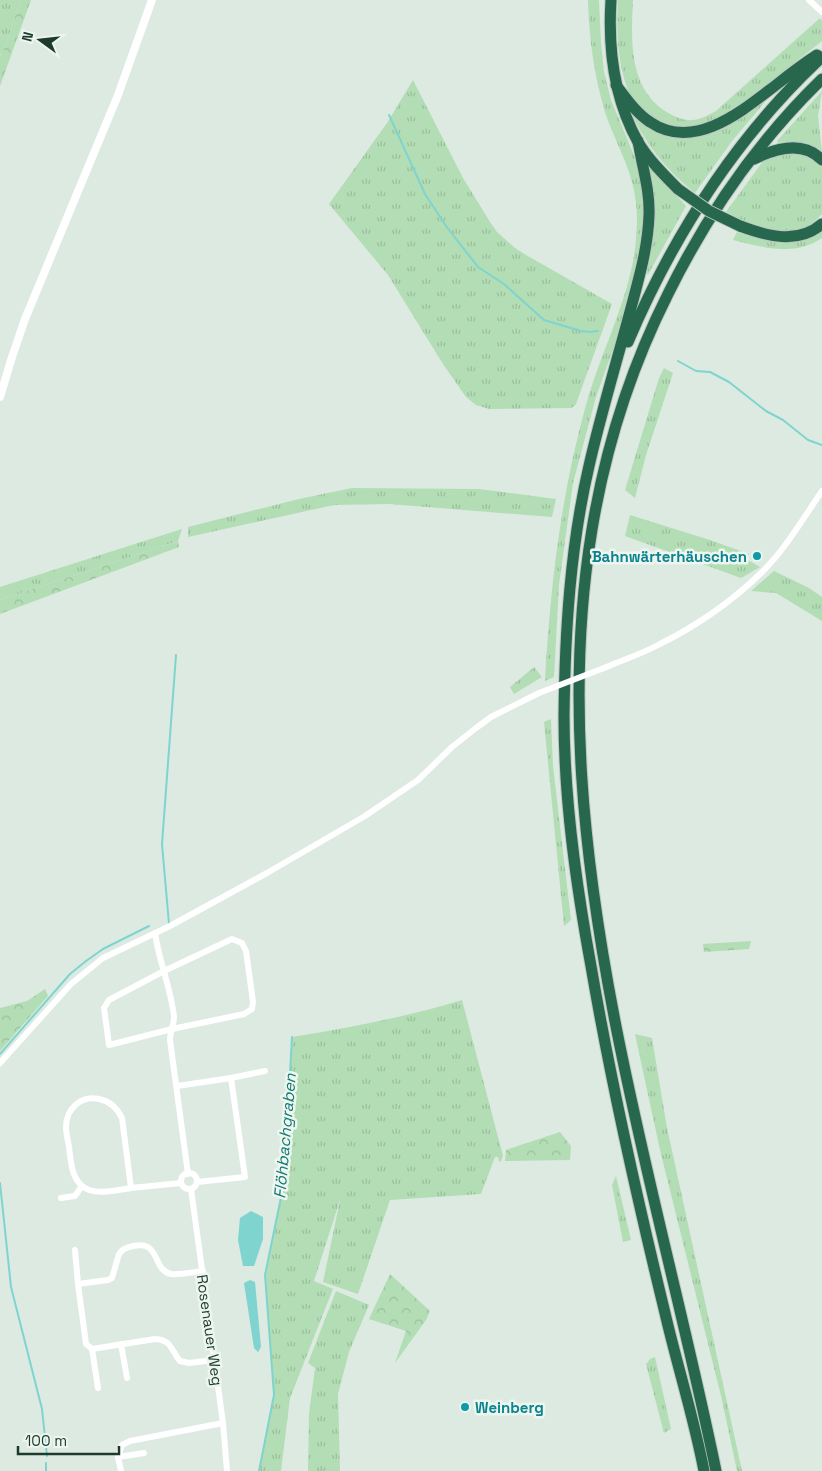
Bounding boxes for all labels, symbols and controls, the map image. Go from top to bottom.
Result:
north arrow [15,15,65,65]
text: N [18,30,37,44]
place label: Bahnwärterhäuschen [592,547,747,566]
marker: Bahnwärterhäuschen [751,550,763,562]
water label: Flöhbachgraben [269,1071,301,1200]
street label: Rosenauer Weg [193,1273,227,1387]
place label: Weinberg [475,1398,544,1417]
marker: Weinberg [459,1401,471,1413]
scale bar [18,1424,119,1456]
text: 100 m [25,1431,67,1450]

